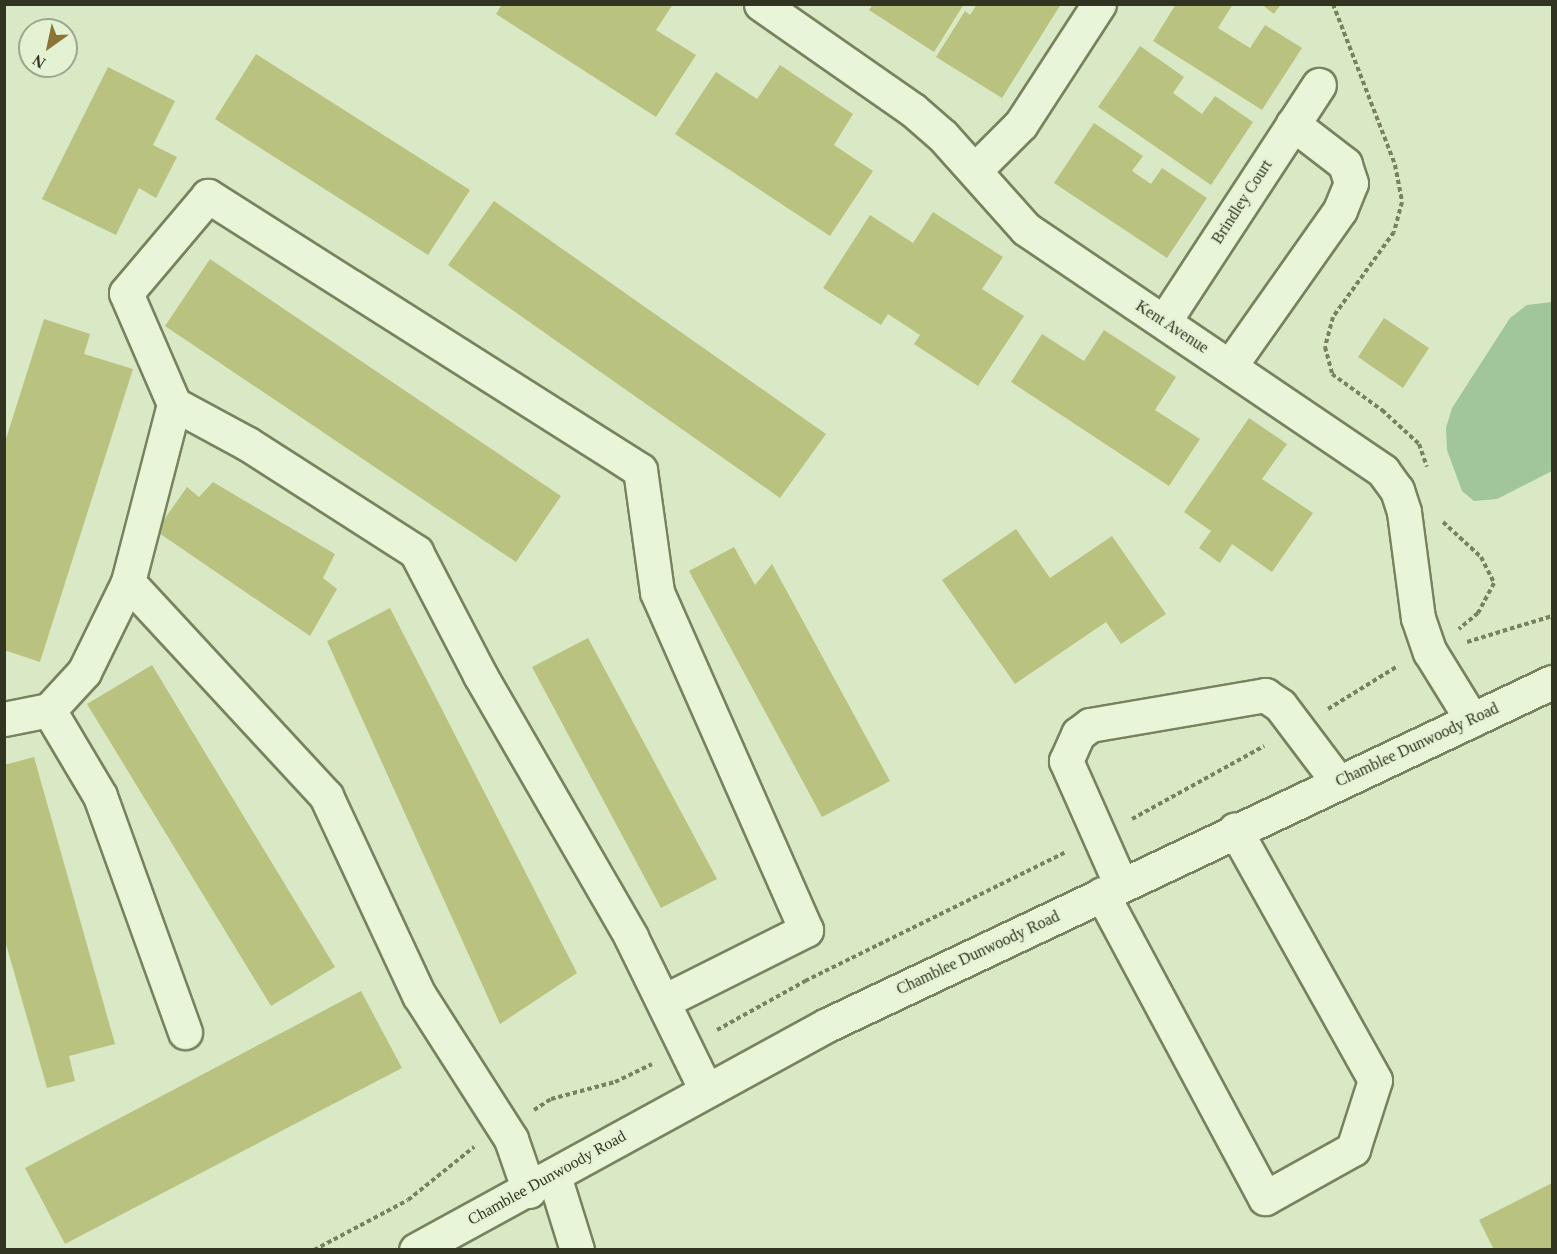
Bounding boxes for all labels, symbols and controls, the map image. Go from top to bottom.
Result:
north arrow [18,18,78,78]
text: N [30,52,48,72]
street label: Brindley Court [1208,156,1276,248]
street label: Kent Avenue [1132,296,1212,358]
street label: Chamblee Dunwoody Road [1332,699,1502,791]
street label: Chamblee Dunwoody Road [893,907,1063,999]
street label: Chamblee Dunwoody Road [465,1127,629,1229]

